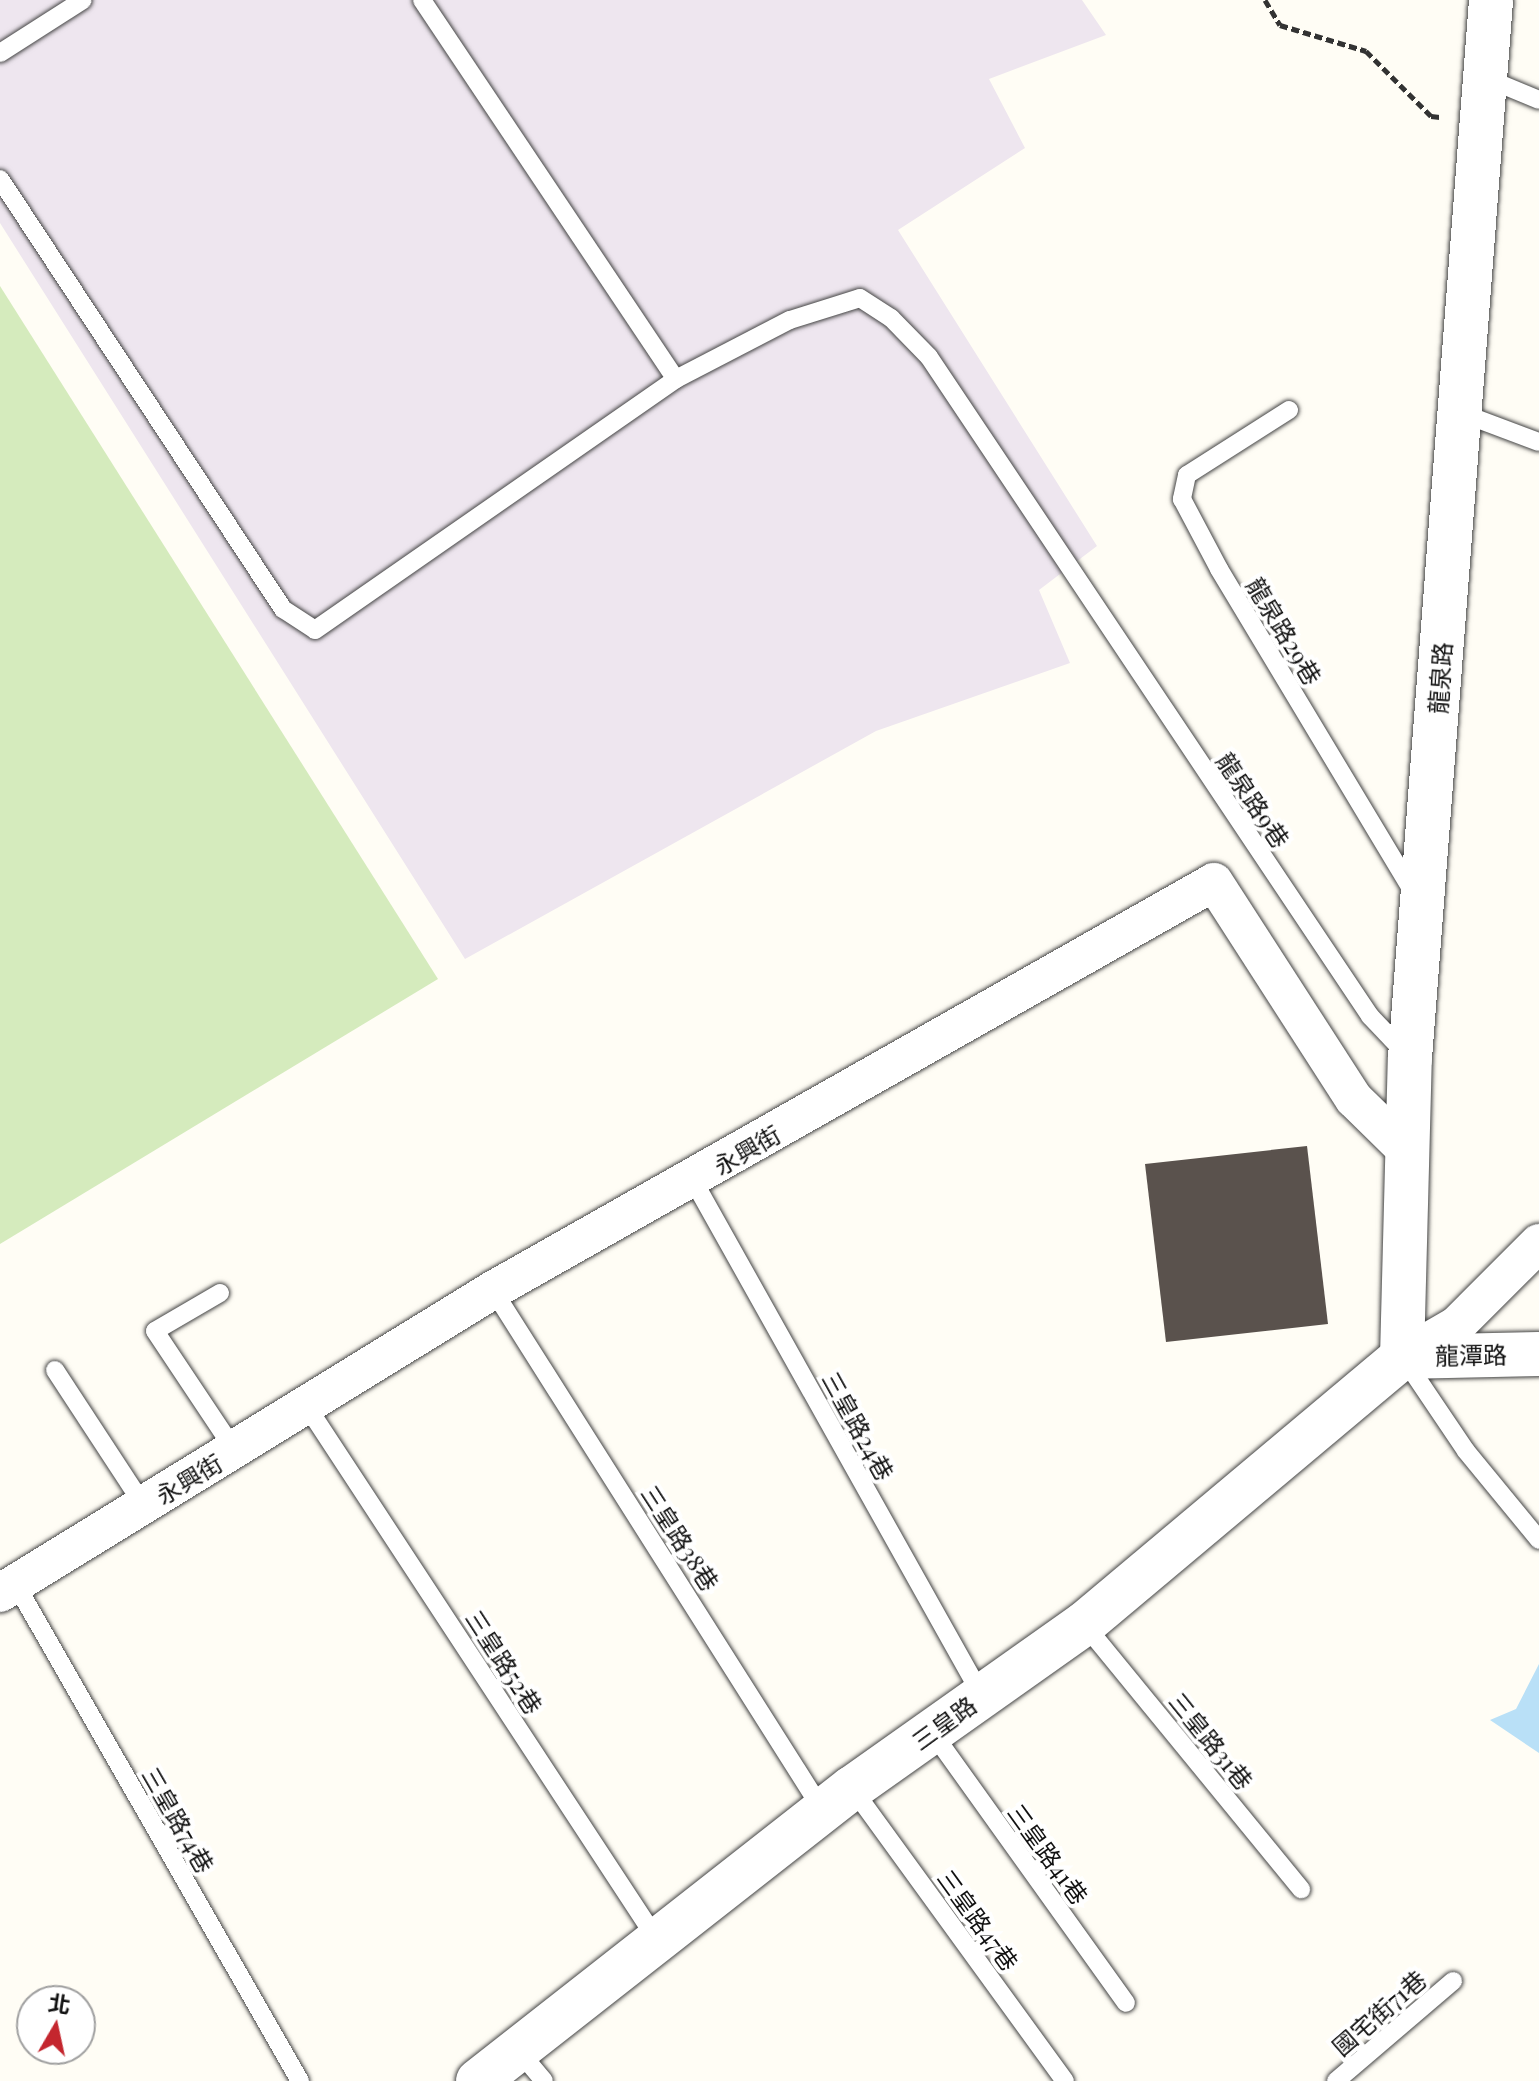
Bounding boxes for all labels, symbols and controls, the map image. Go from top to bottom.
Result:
street label: 龍泉路29巷 [1241,572,1327,690]
street label: 龍泉路 [1423,641,1457,715]
street label: 龍泉路9巷 [1211,747,1295,853]
street label: 永興街 [709,1120,785,1180]
street label: 龍潭路 [1435,1340,1507,1370]
street label: 三皇路24巷 [816,1367,900,1485]
street label: 永興街 [151,1448,227,1510]
street label: 三皇路38巷 [635,1480,725,1596]
street label: 三皇路52巷 [460,1605,548,1719]
street label: 三皇路31巷 [1163,1687,1259,1795]
street label: 三皇路 [906,1690,982,1756]
street label: 三皇路74巷 [136,1762,220,1878]
street label: 三皇路41巷 [1002,1798,1094,1910]
street label: 三皇路47巷 [932,1864,1024,1976]
street label: 國宅街71巷 [1326,1965,1432,2061]
north arrow [16,1985,96,2065]
text: 北 [46,1987,73,2020]

